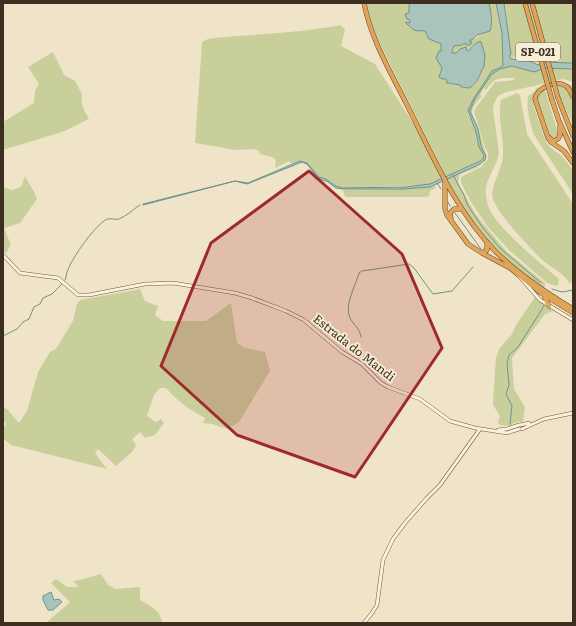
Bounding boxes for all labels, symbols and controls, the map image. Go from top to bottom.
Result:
road number: SP-021 [516,43,560,61]
street label: Estrada do Mandi [310,309,399,385]

